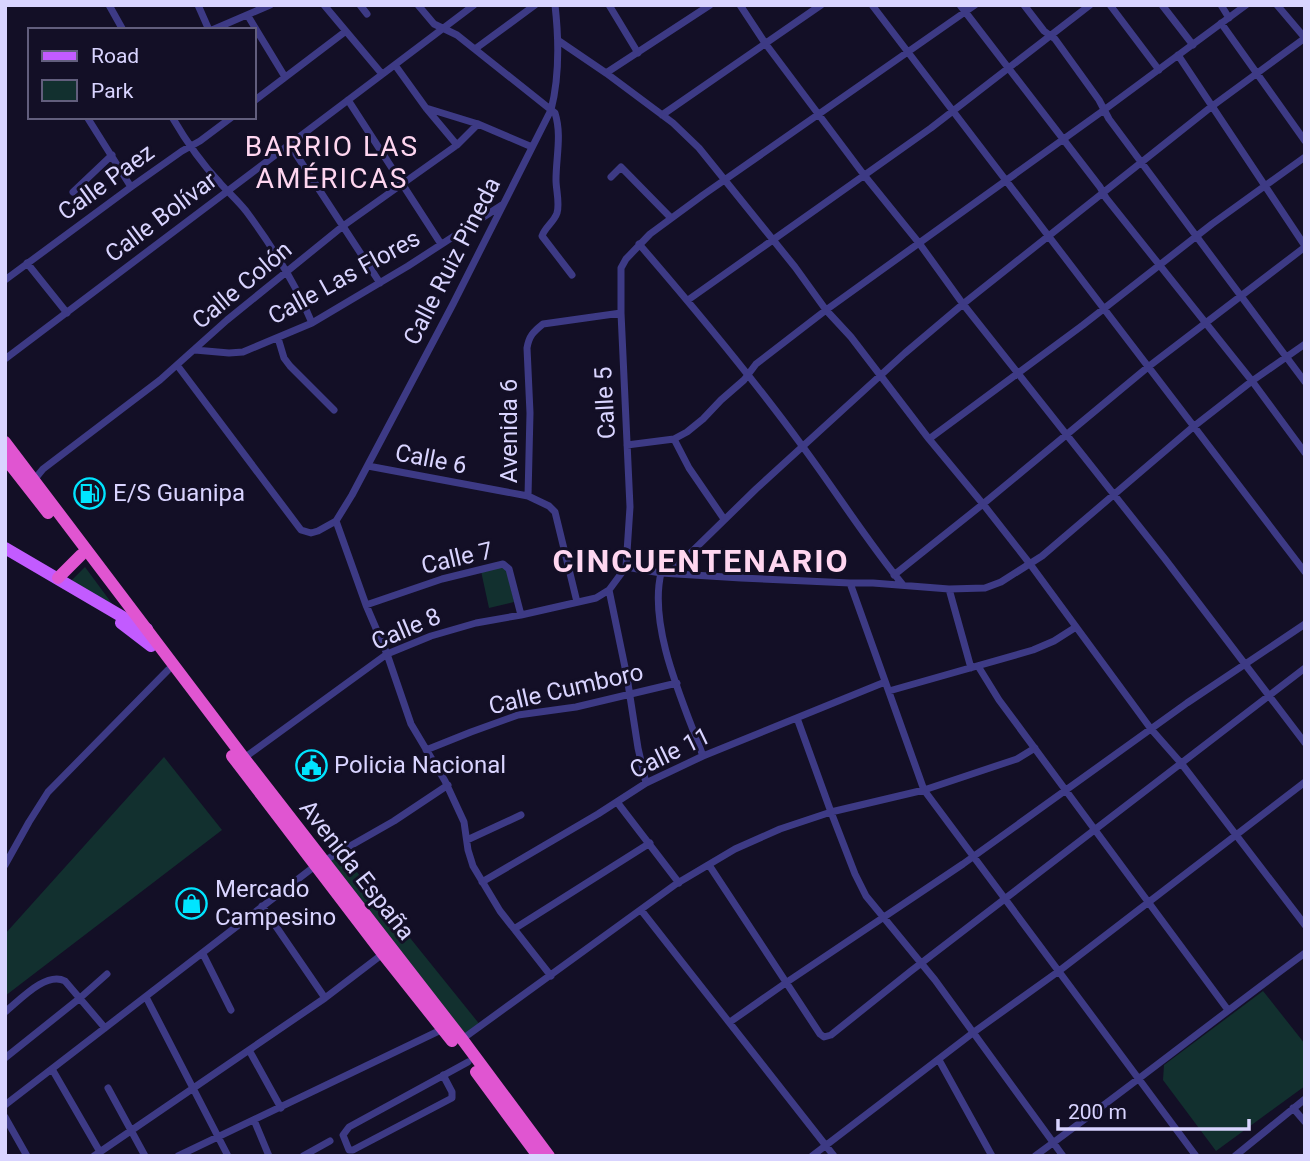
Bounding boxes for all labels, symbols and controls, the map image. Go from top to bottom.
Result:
legend [28,28,256,119]
text: Road [91,44,139,68]
text: Park [91,79,134,103]
district label: BARRIO LAS AMÉRICAS [245,130,419,195]
street label: Calle Paez [53,138,159,226]
street label: Calle Bolívar [100,166,222,268]
street label: Calle Ruiz Pineda [398,173,506,349]
street label: Calle Las Flores [263,224,425,330]
street label: Calle Colón [187,235,297,335]
street label: Calle 5 [589,366,621,440]
street label: Avenida 6 [495,379,523,483]
street label: Calle 6 [393,438,469,480]
fuel station icon: E/S Guanipa [73,476,107,510]
place label: E/S Guanipa [113,479,245,507]
street label: Calle 7 [419,536,495,580]
district label: CINCUENTENARIO [552,542,850,580]
street label: Calle 8 [367,602,445,656]
street label: Calle Cumboro [486,658,646,720]
street label: Calle 11 [625,722,715,784]
public building icon: Policia Nacional [294,748,328,782]
place label: Policia Nacional [334,751,506,779]
street label: Avenida España [294,794,420,946]
place label: Mercado Campesino [215,875,336,931]
shop icon: Mercado Campesino [175,886,209,920]
scale bar [1058,1088,1249,1132]
text: 200 m [1068,1100,1127,1124]

